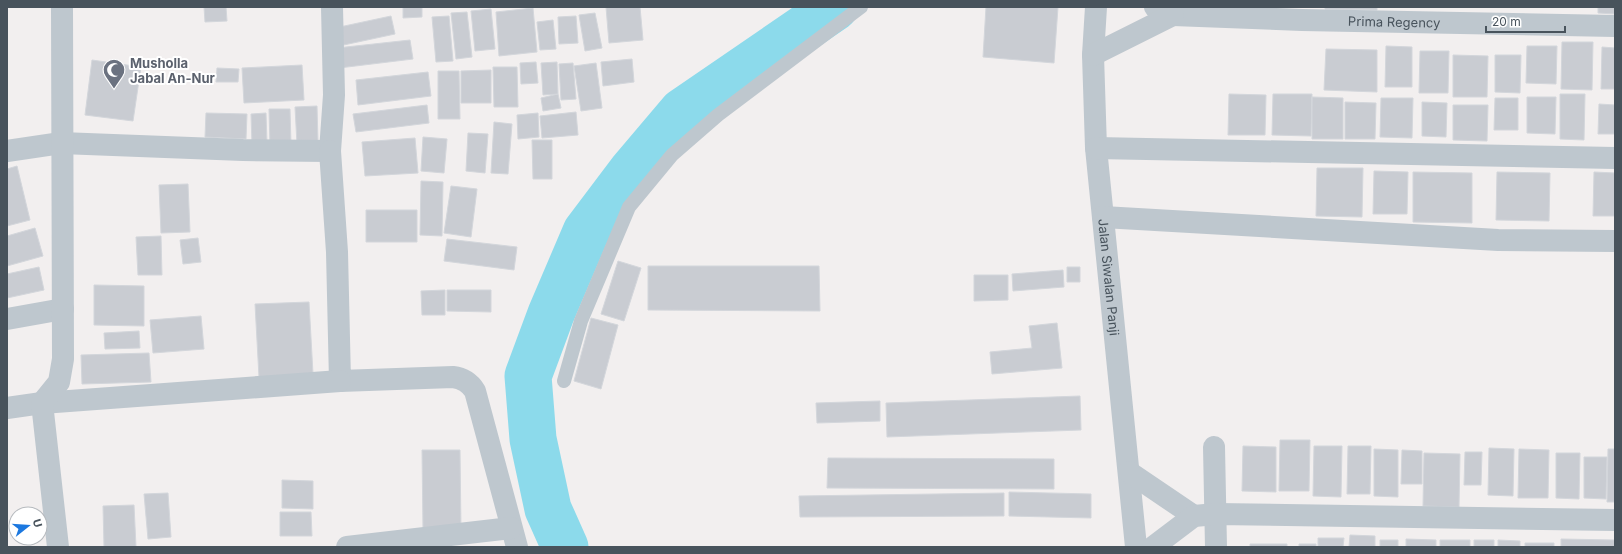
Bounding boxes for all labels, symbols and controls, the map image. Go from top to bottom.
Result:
scale bar [1486,8,1565,34]
street label: Prima Regency [1348,13,1441,31]
text: 20 m [1492,14,1521,29]
place label: Musholla Jabal An-Nur [130,55,215,86]
mosque icon: Musholla Jabal An-Nur [101,57,127,90]
street label: Jalan Siwalan Panji [1095,218,1123,336]
north arrow [8,506,48,546]
text: U [30,517,45,529]

